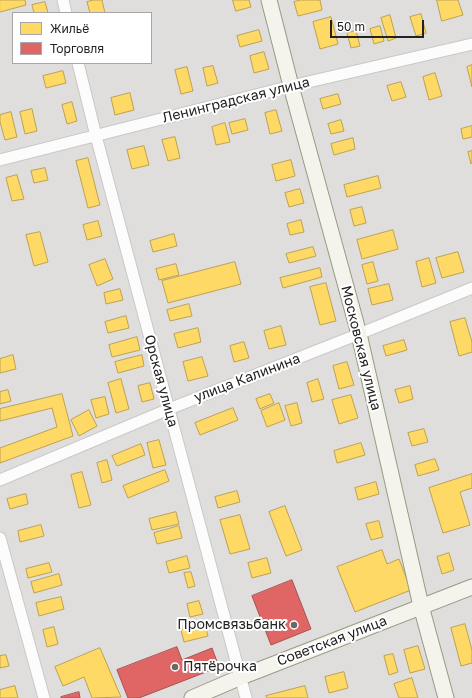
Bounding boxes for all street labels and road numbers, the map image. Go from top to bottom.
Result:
street label: Ленинградская улица [161,74,311,126]
street label: Московская улица [337,284,385,412]
street label: Орская улица [141,333,181,429]
street label: улица Калинина [192,350,302,406]
street label: Советская улица [275,612,389,670]

